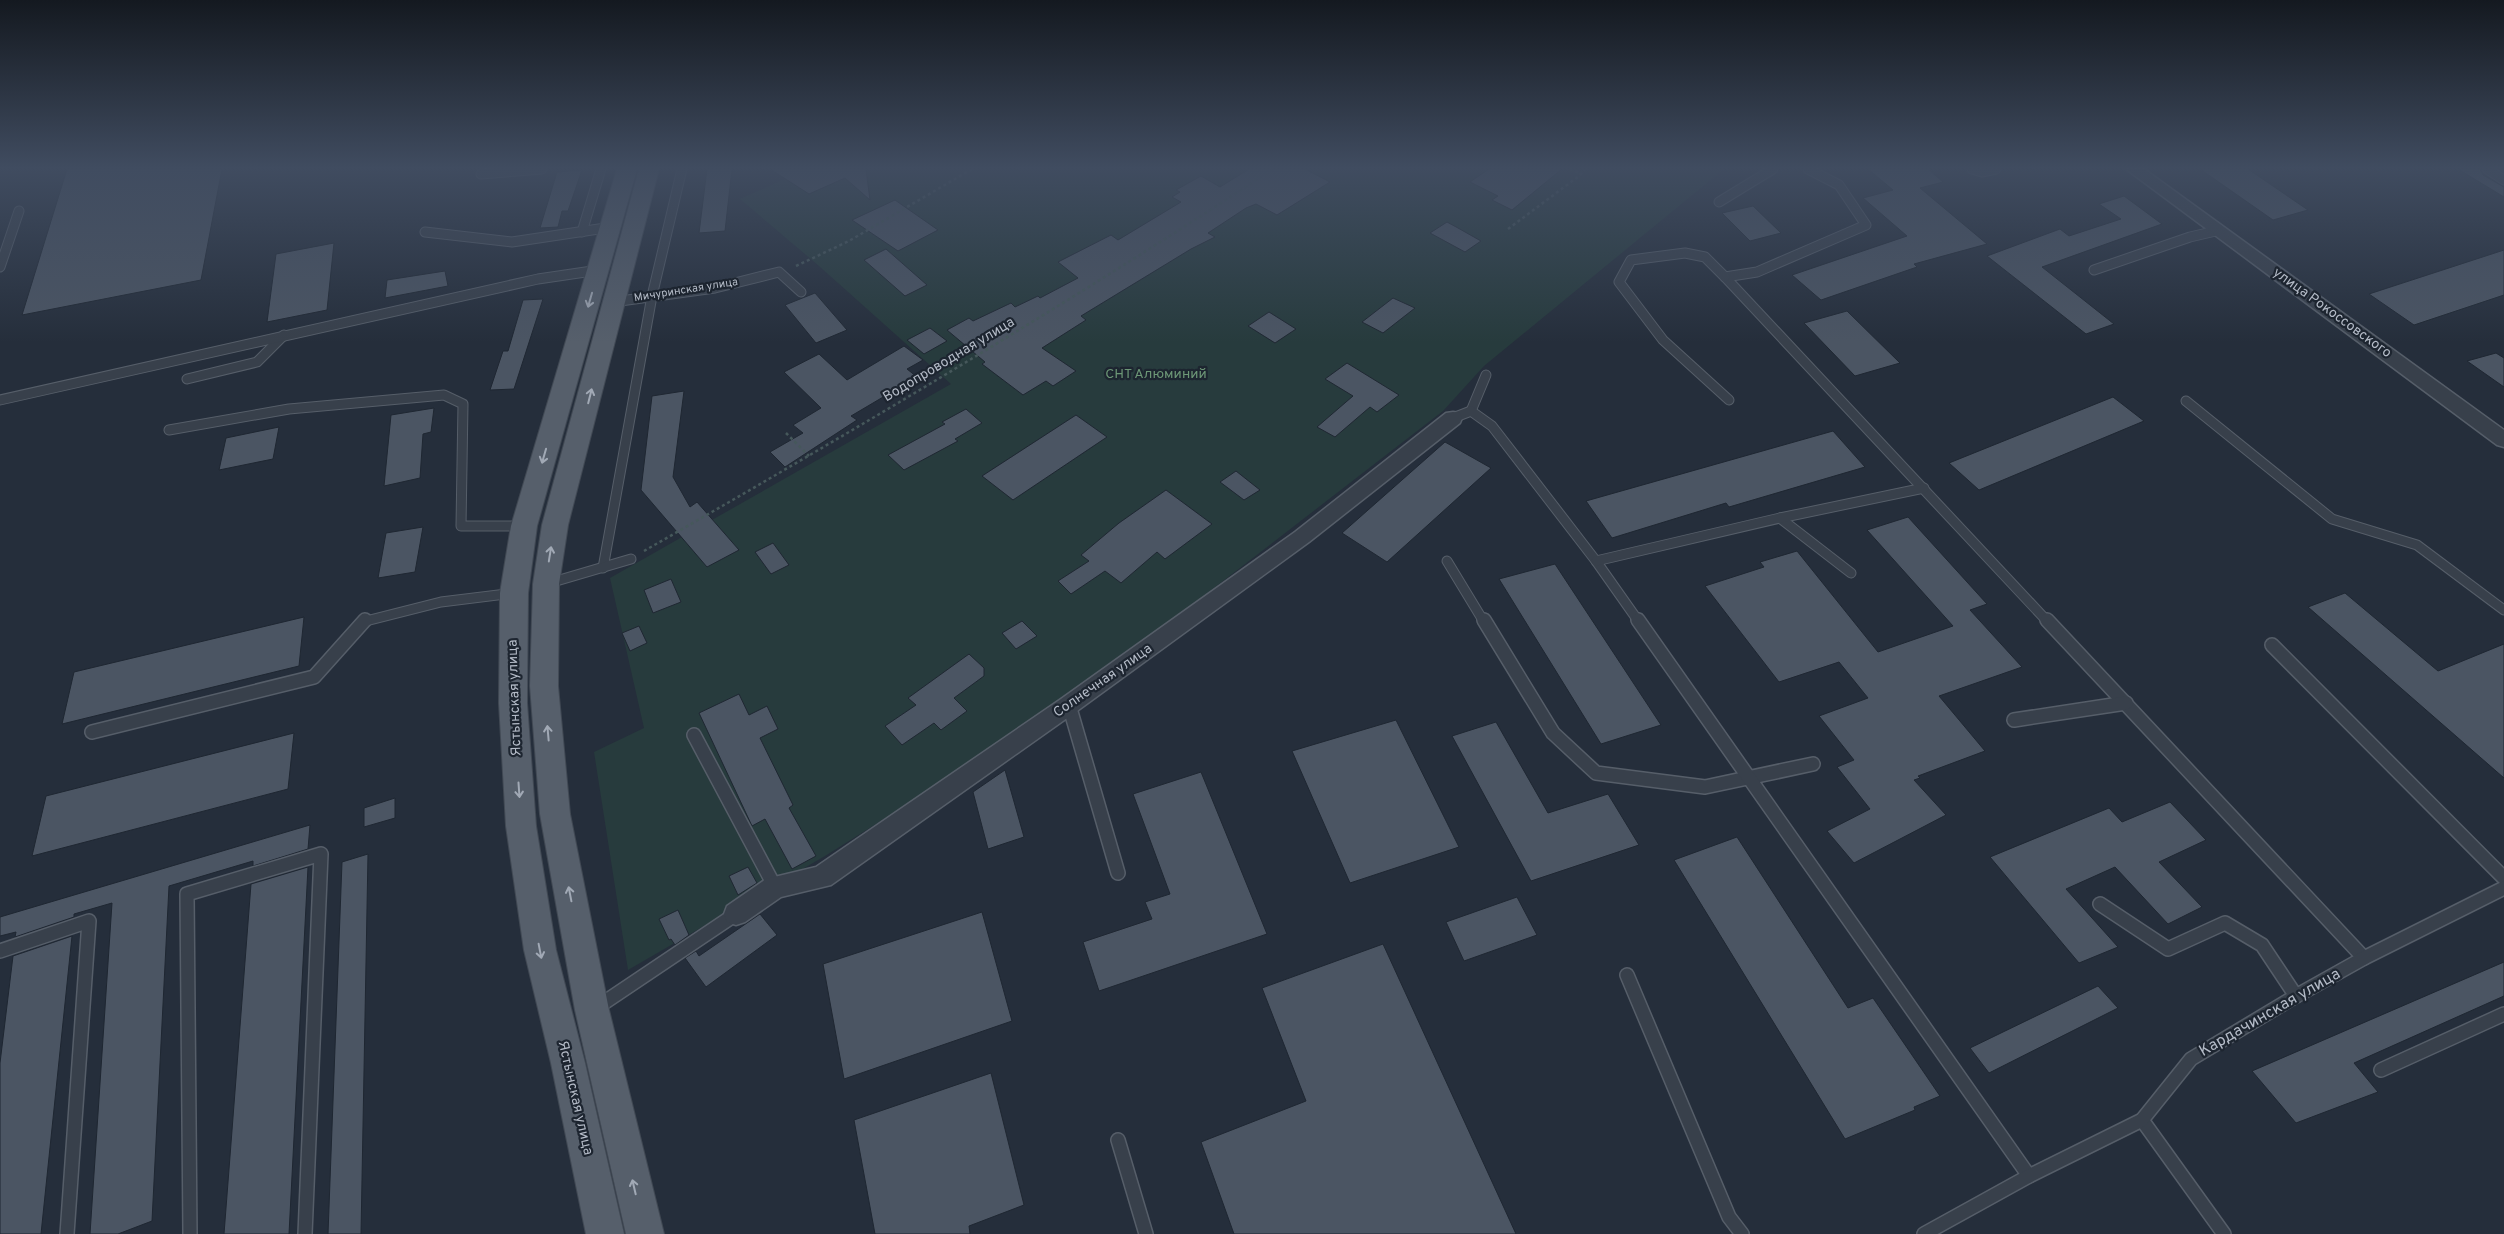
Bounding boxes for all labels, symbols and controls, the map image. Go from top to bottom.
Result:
street label: улица Рокоссовского [2269,264,2395,362]
street label: Мичуринская улица [633,275,739,305]
one-way arrow [585,292,595,308]
street label: Водопроводная улица [880,314,1018,406]
park label: СНТ Алюминий [1105,366,1207,383]
one-way arrow [586,389,595,405]
one-way arrow [539,448,549,464]
one-way arrow [546,546,556,562]
street label: Ястынская улица [504,639,526,757]
street label: Солнечная улица [1050,641,1156,721]
one-way arrow [543,725,553,741]
one-way arrow [514,782,523,798]
one-way arrow [565,886,575,902]
one-way arrow [536,942,546,958]
street label: Кардачинская улица [2196,964,2344,1062]
street label: Ястынская улица [554,1039,596,1157]
one-way arrow [629,1179,638,1195]

